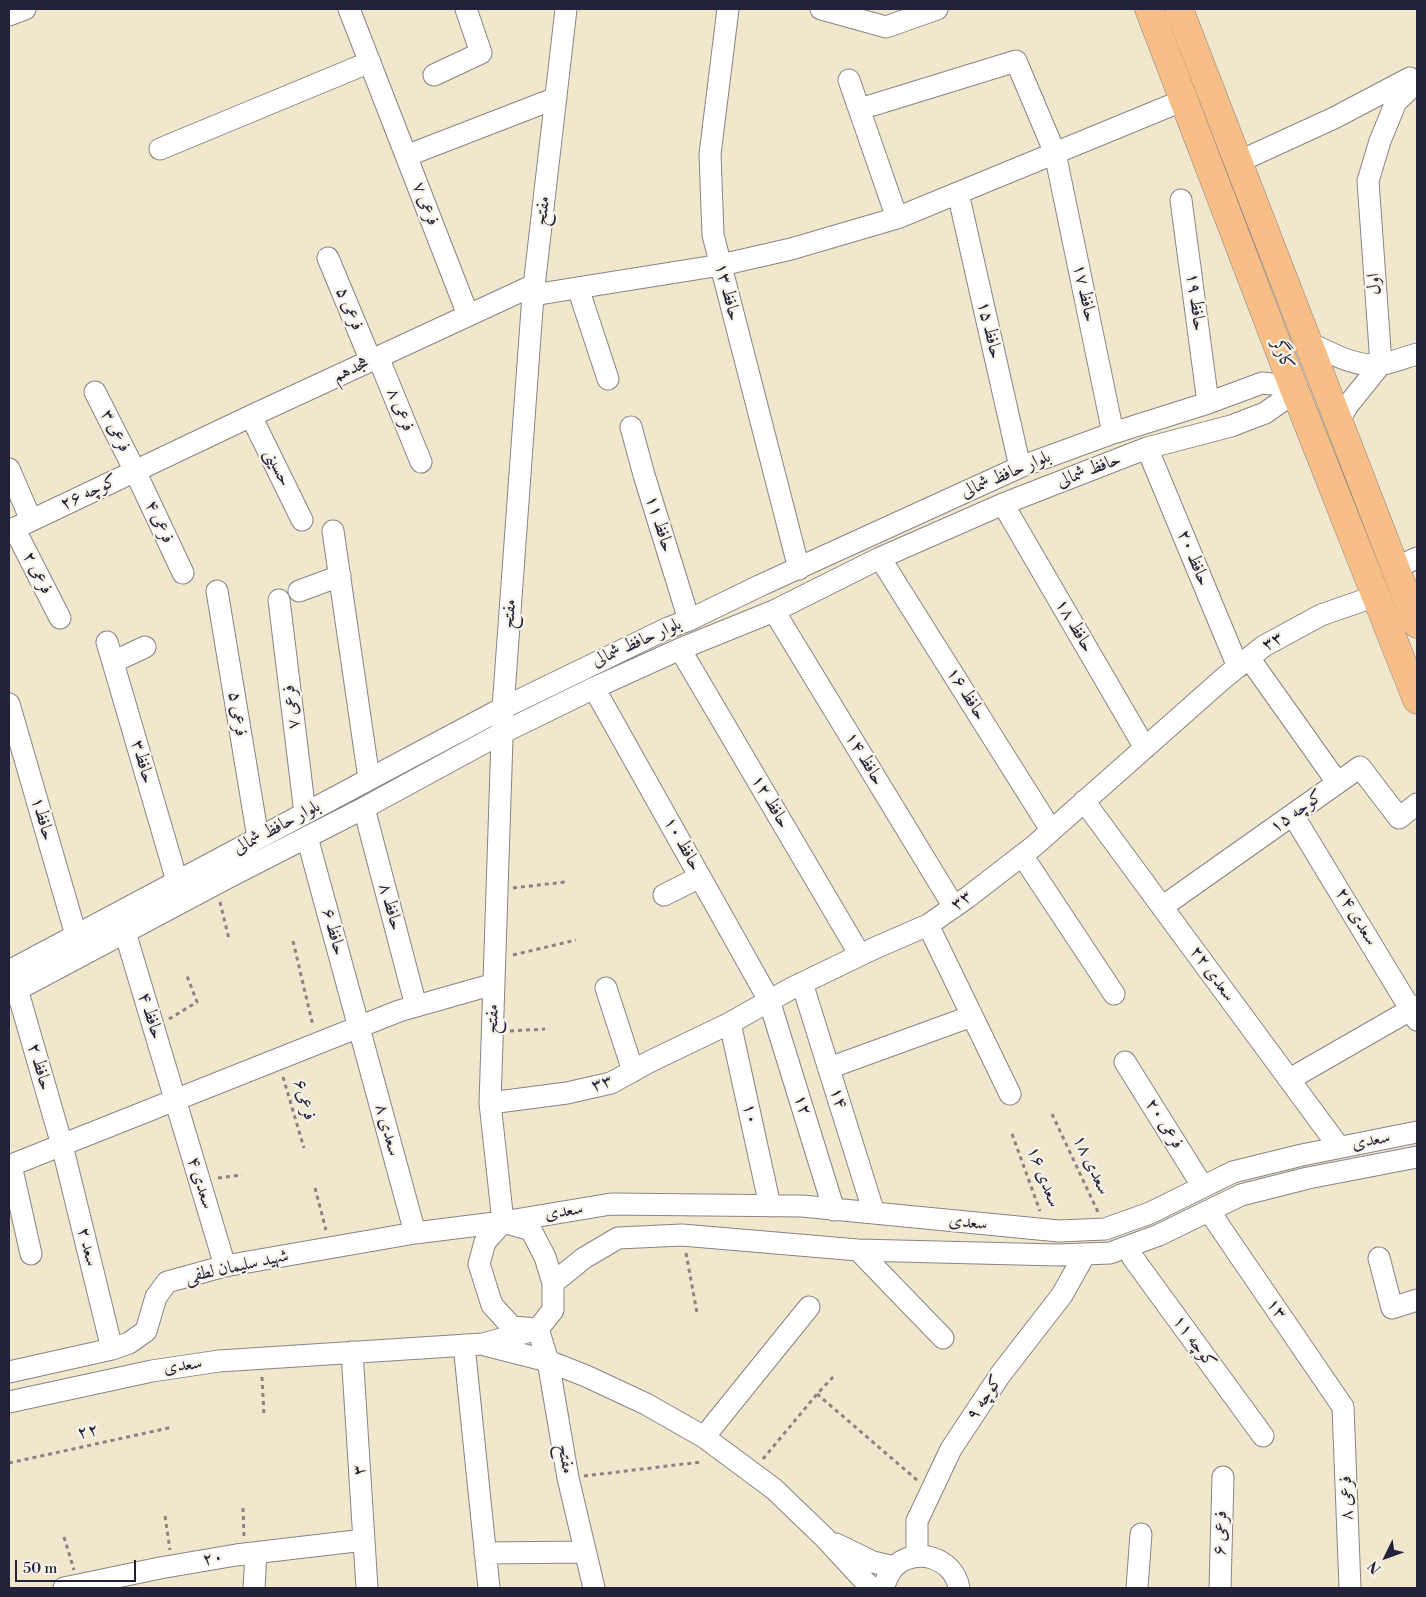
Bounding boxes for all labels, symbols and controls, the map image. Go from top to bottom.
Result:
street label: فرعی ۷ [407,179,443,229]
street label: مفتح [530,195,556,227]
street label: حافظ ۱۳ [709,261,745,323]
street label: حافظ ۱۷ [1067,262,1101,324]
street label: حافظ ۱۹ [1181,272,1209,332]
street label: اول [1363,272,1387,296]
street label: فرعی ۵ [330,284,368,334]
street label: حافظ ۱۵ [972,299,1006,361]
street label: کارگر [1266,337,1298,373]
street label: هجدهم [329,352,373,388]
street label: فرعی ۸ [382,385,418,435]
street label: فرعی ۳ [95,406,135,456]
street label: حسینی [259,446,295,490]
street label: بلوار حافظ شمالی [958,446,1054,504]
street label: حافظ شمالی [1054,449,1124,493]
street label: کوچه ۲۶ [57,470,121,516]
street label: حافظ ۱۱ [640,493,678,555]
street label: فرعی ۴ [140,497,178,547]
street label: حافظ ۲۰ [1172,527,1214,589]
street label: فرعی ۲ [17,548,57,598]
street label: حافظ ۱۸ [1050,595,1098,657]
street label: مفتح [498,598,522,630]
street label: بلوار حافظ شمالی [589,614,685,672]
street label: ۳۳ [1258,627,1288,657]
street label: حافظ ۱۶ [941,663,991,725]
street label: فرعی ۷ [279,683,305,731]
street label: فرعی ۵ [223,690,251,738]
street label: حافظ ۱۴ [840,728,888,790]
street label: حافظ۳ [126,738,158,786]
street label: حافظ ۱۲ [746,771,794,833]
street label: کوچه ۱۵ [1266,785,1328,839]
street label: حافظ۱ [26,795,58,843]
street label: بلوار حافظ شمالی [230,796,324,860]
street label: حافظ ۱۰ [658,813,706,875]
street label: حافظ ۸ [373,881,407,933]
street label: سعدی ۲۴ [1330,884,1382,950]
street label: ۳۳ [947,886,977,916]
street label: حافظ ۶ [316,906,350,958]
street label: سعدی ۲۲ [1185,942,1239,1006]
street label: حافظ ۴ [133,990,167,1042]
street label: مفتح [482,1004,504,1034]
street label: حافظ ۲ [22,1041,56,1093]
street label: ۳۳ [589,1071,615,1097]
street label: فرعی۶ [288,1077,320,1123]
street label: ۱۴ [825,1085,851,1111]
street label: ۱۲ [789,1092,815,1118]
street label: فرعی ۲۰ [1140,1095,1188,1153]
street label: سعدی ۸ [370,1101,404,1159]
street label: ۱۰ [737,1101,763,1127]
street label: سعدی [1350,1127,1392,1155]
street label: سعدی ۱۸ [1068,1132,1114,1198]
street label: سعدی ۱۶ [1021,1143,1065,1211]
street label: سعدی ۴ [182,1154,218,1212]
street label: سعدی [543,1198,585,1226]
street label: سعدی [947,1210,989,1236]
street label: سعد ۲ [72,1225,102,1269]
street label: شهید سلیمان لطفی [183,1246,291,1288]
street label: ۱۳ [1261,1294,1291,1324]
street label: کوچه ۱۱ [1167,1311,1221,1373]
street label: سعدی [162,1353,204,1379]
street label: کوچه ۹ [962,1371,1008,1425]
street label: ۲۲ [75,1419,101,1445]
street label: مفتح [552,1443,578,1475]
street label: ۳ [349,1464,371,1476]
street label: فرعی ۸ [1335,1475,1359,1521]
street label: فرعی ۶ [1209,1510,1233,1556]
north arrow [1361,1532,1411,1582]
street label: ۲۰ [201,1547,225,1571]
scale bar [18,1550,139,1582]
text: N [1364,1557,1385,1577]
text: 50 m [23,1559,57,1578]

